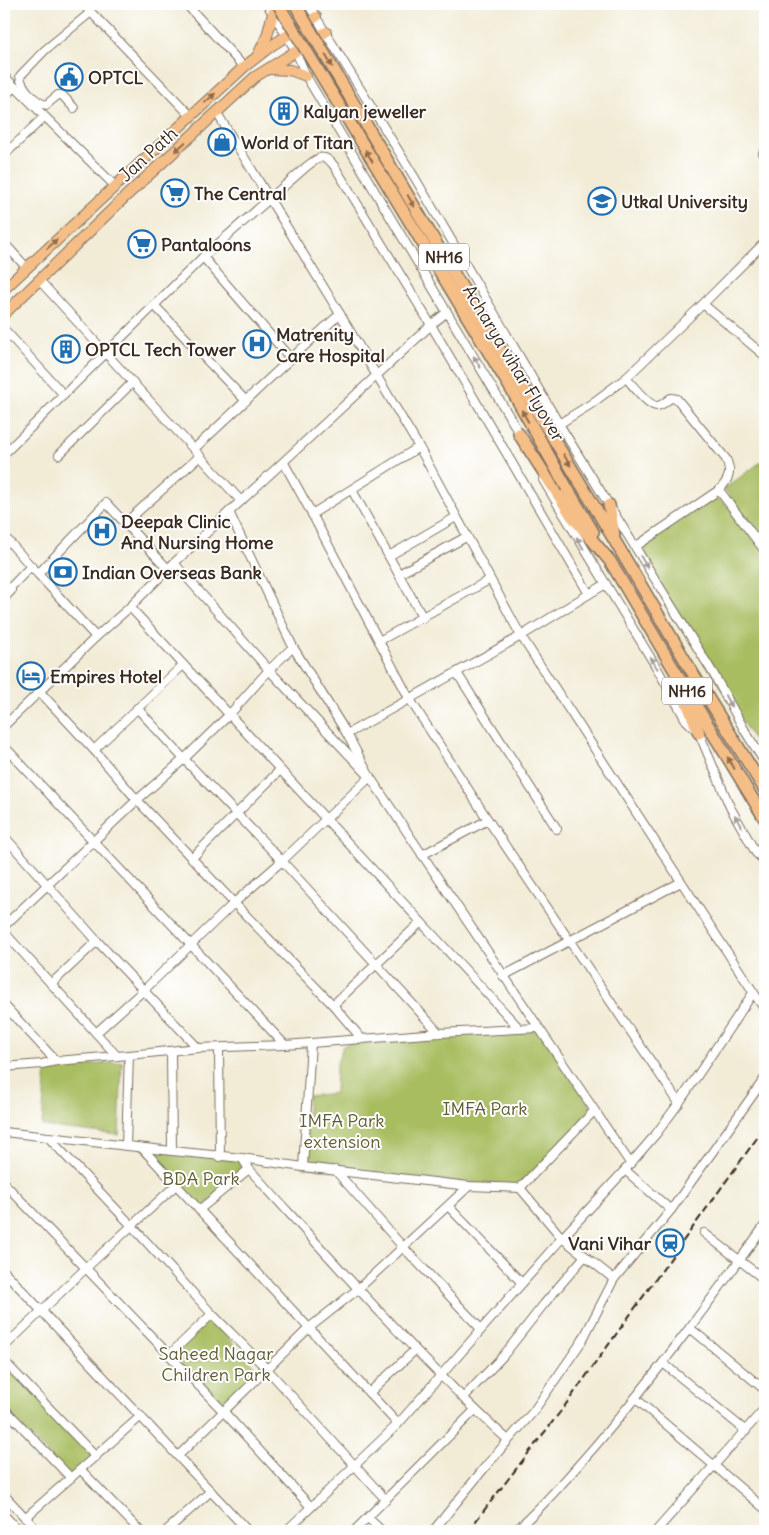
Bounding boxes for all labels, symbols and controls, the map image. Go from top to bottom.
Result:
one-way arrow [325,53,333,68]
public building icon: OPTCL [54,62,84,92]
place label: OPTCL [88,66,143,89]
one-way arrow [204,92,216,104]
building icon: Kalyan jeweller [269,96,299,126]
place label: Kalyan jeweller [303,100,427,123]
street label: Jan Path [114,122,182,186]
shop icon: World of Titan [207,127,237,157]
place label: World of Titan [241,131,354,154]
one-way arrow [175,141,187,153]
one-way arrow [365,150,374,163]
supermarket icon: The Central [160,178,190,208]
place label: The Central [194,182,287,205]
school or university icon: Utkal University [587,186,617,216]
place label: Utkal University [621,190,748,213]
one-way arrow [407,194,415,208]
supermarket icon: Pantaloons [127,229,157,259]
place label: Pantaloons [161,233,251,256]
one-way arrow [46,238,58,250]
road number: NH16 [419,243,469,270]
street label: Acharya vihar Flyover [458,280,570,446]
place label: Matrenity Care Hospital [276,323,385,367]
hospital icon: Matrenity Care Hospital [242,329,272,359]
building icon: OPTCL Tech Tower [51,334,81,364]
place label: OPTCL Tech Tower [85,338,236,361]
one-way arrow [472,355,481,368]
one-way arrow [521,409,530,422]
one-way arrow [562,454,571,467]
place label: Deepak Clinic And Nursing Home [121,510,274,554]
hospital icon: Deepak Clinic And Nursing Home [87,516,117,546]
one-way arrow [576,536,585,549]
one-way arrow [639,555,648,568]
bank icon: Indian Overseas Bank [48,557,78,587]
place label: Indian Overseas Bank [82,561,262,584]
one-way arrow [649,657,658,670]
hotel icon: Empires Hotel [16,661,46,691]
place label: Empires Hotel [50,665,162,688]
road number: NH16 [662,678,712,704]
one-way arrow [724,693,732,708]
one-way arrow [726,756,735,769]
one-way arrow [734,814,742,828]
park label: IMFA Park [443,1097,527,1120]
park label: IMFA Park extension [300,1109,384,1153]
park label: BDA Park [162,1167,240,1190]
station icon: Vani Vihar [655,1228,685,1258]
place label: Vani Vihar [568,1232,652,1255]
park label: Saheed Nagar Children Park [158,1342,274,1386]

